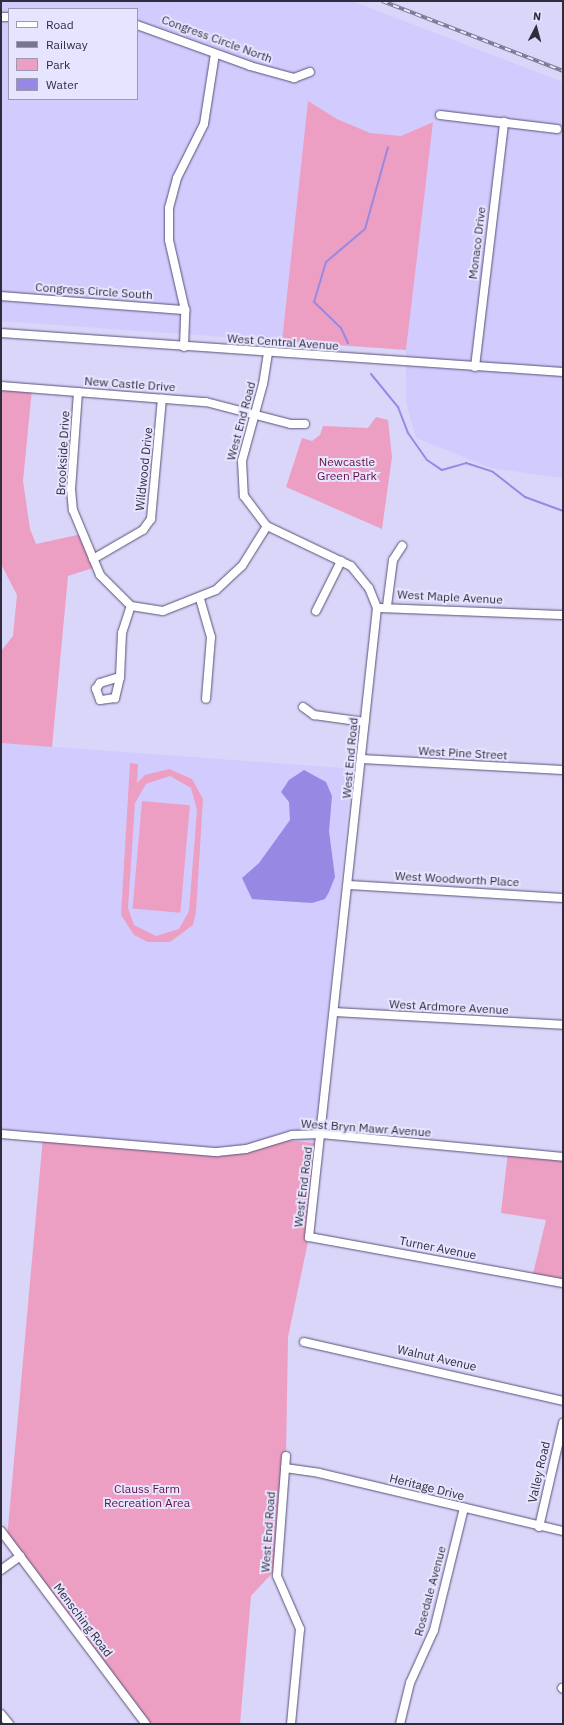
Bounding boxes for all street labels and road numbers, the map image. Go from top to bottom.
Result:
street label: Congress Circle North [160,12,274,66]
street label: Monaco Drive [465,206,489,280]
street label: Congress Circle South [35,280,153,302]
street label: West Central Avenue [227,331,339,353]
street label: New Castle Drive [84,374,176,394]
street label: West End Road [224,380,258,462]
street label: Brookside Drive [54,410,72,496]
street label: Wildwood Drive [132,426,156,512]
street label: West Maple Avenue [397,587,503,607]
street label: West End Road [339,717,361,799]
street label: West Pine Street [418,743,508,763]
street label: West Woodworth Place [394,869,520,889]
street label: West Ardmore Avenue [389,997,509,1017]
street label: West Bryn Mawr Avenue [300,1116,432,1140]
street label: West End Road [291,1146,315,1228]
street label: Turner Avenue [398,1233,478,1263]
street label: Walnut Avenue [396,1342,478,1374]
street label: Valley Road [525,1440,553,1504]
street label: Heritage Drive [388,1471,466,1503]
street label: West End Road [258,1491,278,1573]
street label: Rosedale Avenue [411,1544,449,1638]
street label: Mensching Road [51,1580,115,1660]

